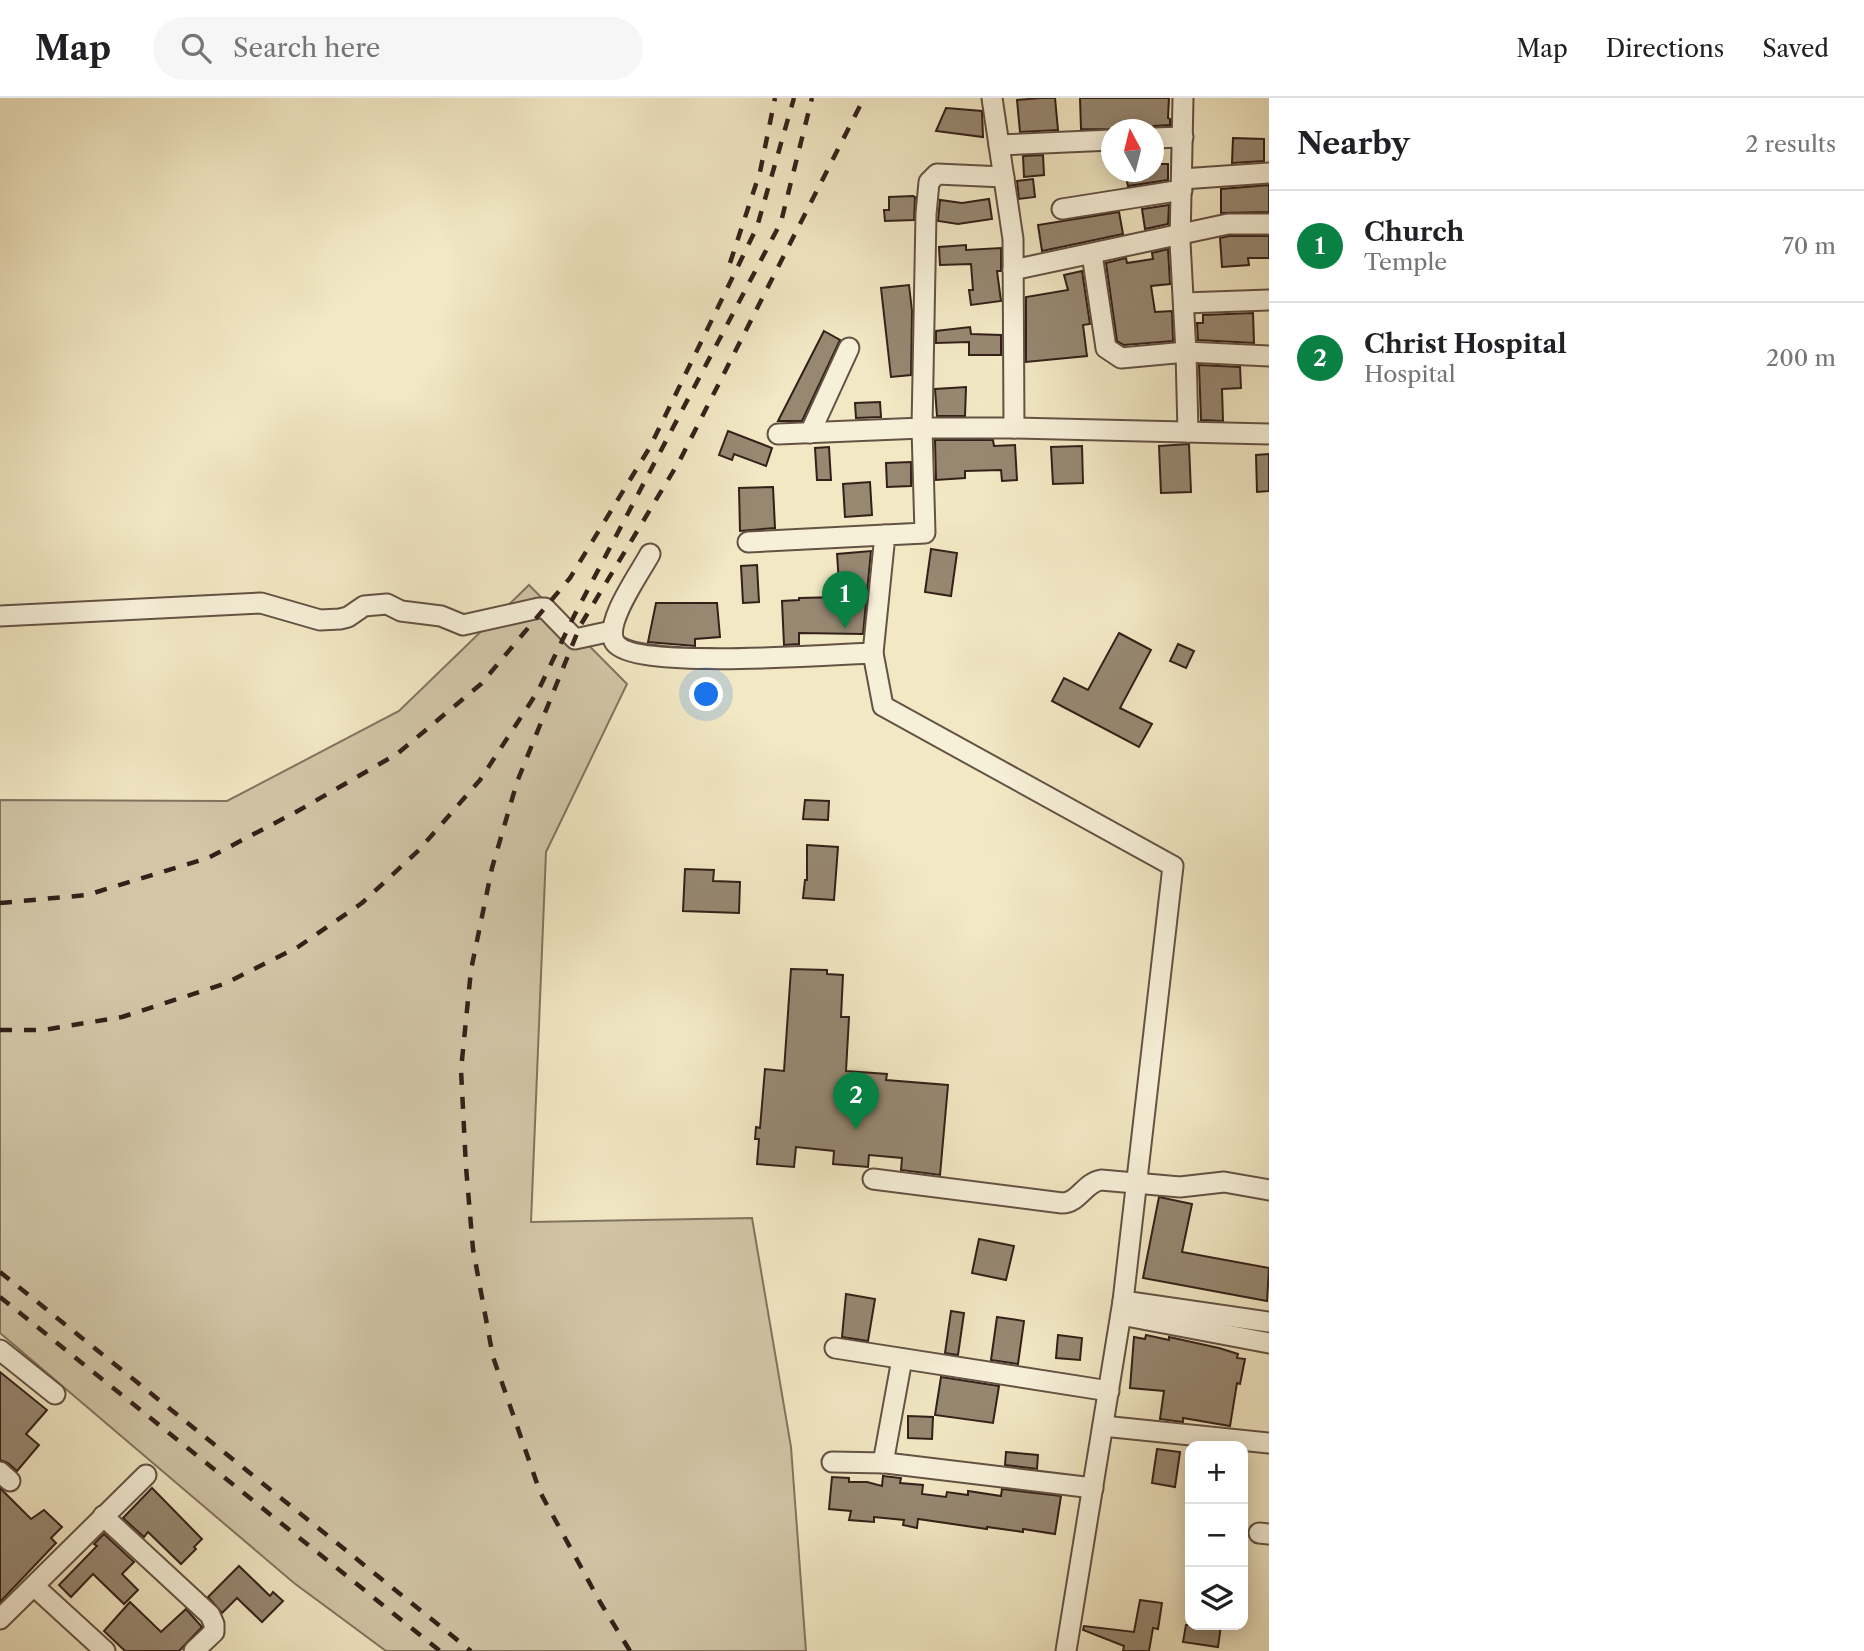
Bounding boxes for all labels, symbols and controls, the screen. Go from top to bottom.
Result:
search box [153,17,643,80]
text: Map [35,28,111,69]
icon: search [177,29,215,67]
text: Search here [233,32,380,64]
text: Map [1516,34,1568,63]
text: Directions [1606,34,1724,63]
text: Saved [1762,34,1829,63]
north arrow [1101,119,1164,182]
text: Nearby [1297,125,1410,162]
text: 2 results [1745,130,1836,158]
text: Church [1364,216,1464,248]
text: 1 [1315,232,1325,260]
text: 70 m [1783,232,1836,260]
text: Temple [1364,248,1447,276]
text: Christ Hospital [1364,328,1567,360]
text: 2 [1313,344,1327,372]
text: 200 m [1766,344,1836,372]
text: Hospital [1364,360,1456,388]
pin: 1 [822,571,868,629]
your location [689,677,723,711]
pin: 2 [833,1072,879,1130]
map controls [1185,1441,1248,1630]
button: + [1185,1441,1248,1504]
button: − [1185,1504,1248,1567]
button: layers [1185,1567,1248,1630]

